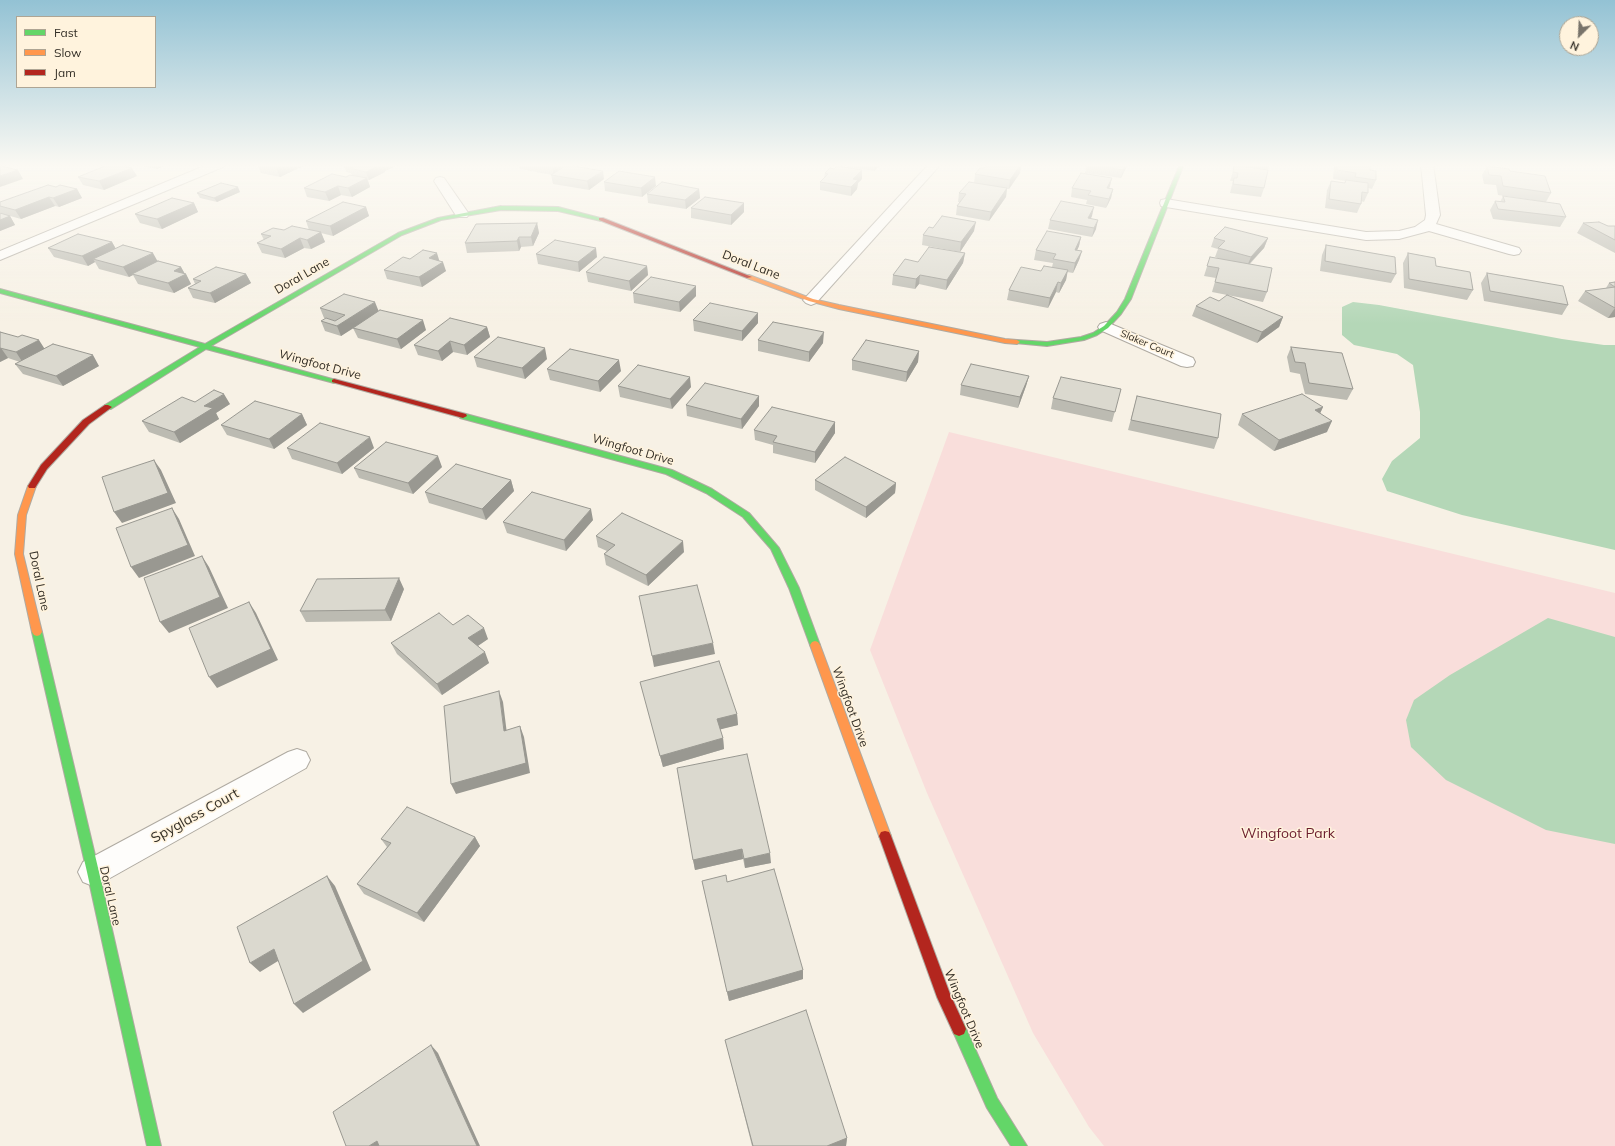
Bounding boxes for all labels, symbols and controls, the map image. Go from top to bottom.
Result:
legend [16,16,156,88]
north arrow [1559,16,1599,56]
text: Fast [54,25,78,40]
text: N [1568,38,1581,54]
text: Slow [54,45,82,60]
text: Jam [54,65,76,80]
street label: Doral Lane [720,247,782,283]
street label: Doral Lane [272,255,332,297]
street label: Slaker Court [1119,327,1175,361]
street label: Wingfoot Drive [277,347,363,383]
street label: Wingfoot Drive [590,431,676,469]
street label: Doral Lane [26,550,52,612]
street label: Wingfoot Drive [829,665,871,749]
street label: Spyglass Court [148,785,242,847]
park label: Wingfoot Park [1241,826,1335,842]
street label: Doral Lane [96,865,124,927]
street label: Wingfoot Drive [941,967,987,1051]

